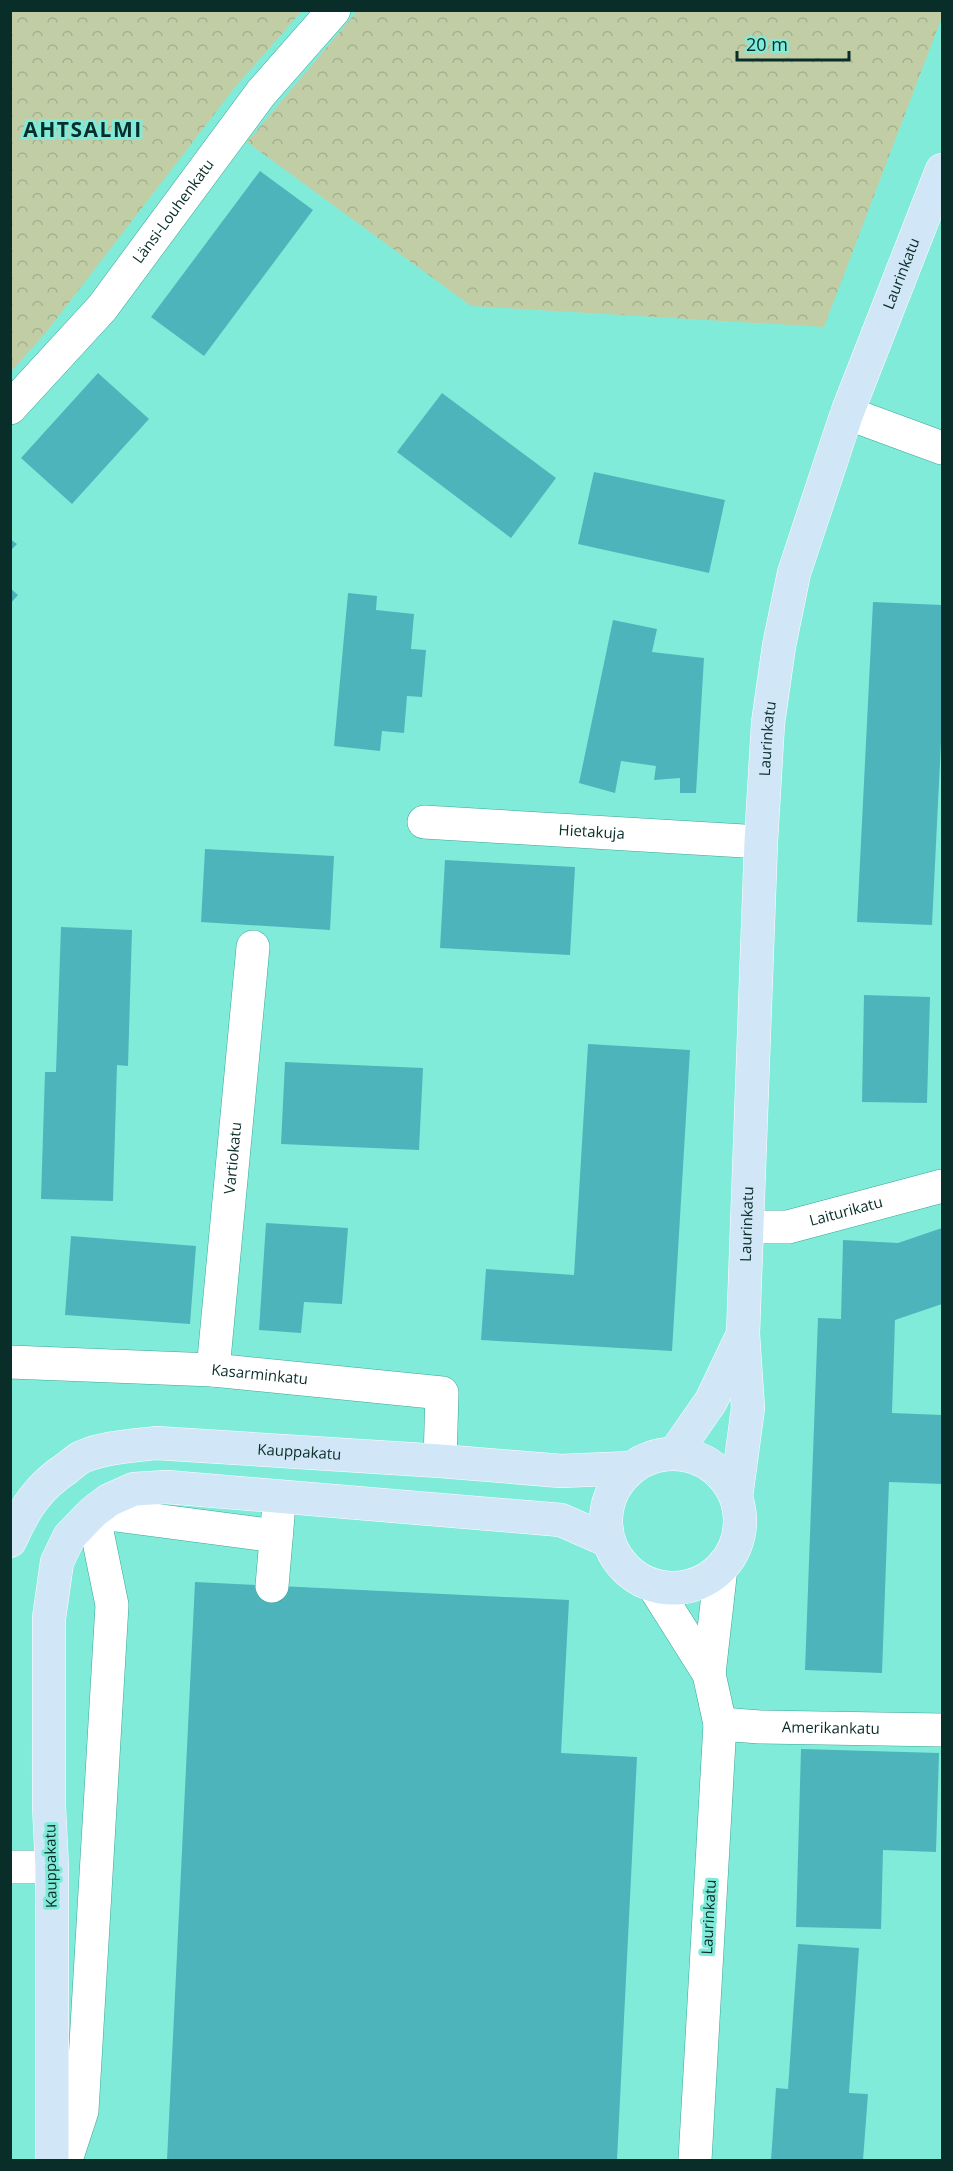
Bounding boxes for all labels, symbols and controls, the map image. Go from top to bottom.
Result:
scale bar [737,24,850,62]
text: 20 m [746,32,788,56]
district label: AHTSALMI [23,115,143,143]
street label: Länsi-Louhenkatu [127,155,218,267]
street label: Laurinkatu [878,235,924,312]
street label: Laurinkatu [754,700,780,777]
street label: Hietakuja [558,819,625,843]
street label: Vartiokatu [219,1121,245,1195]
street label: Laurinkatu [735,1186,757,1262]
street label: Laiturikatu [807,1191,885,1230]
street label: Kasarminkatu [211,1359,309,1388]
street label: Kauppakatu [257,1438,342,1464]
street label: Amerikankatu [782,1716,880,1738]
street label: Kauppakatu [39,1824,61,1908]
street label: Laurinkatu [696,1879,720,1955]

